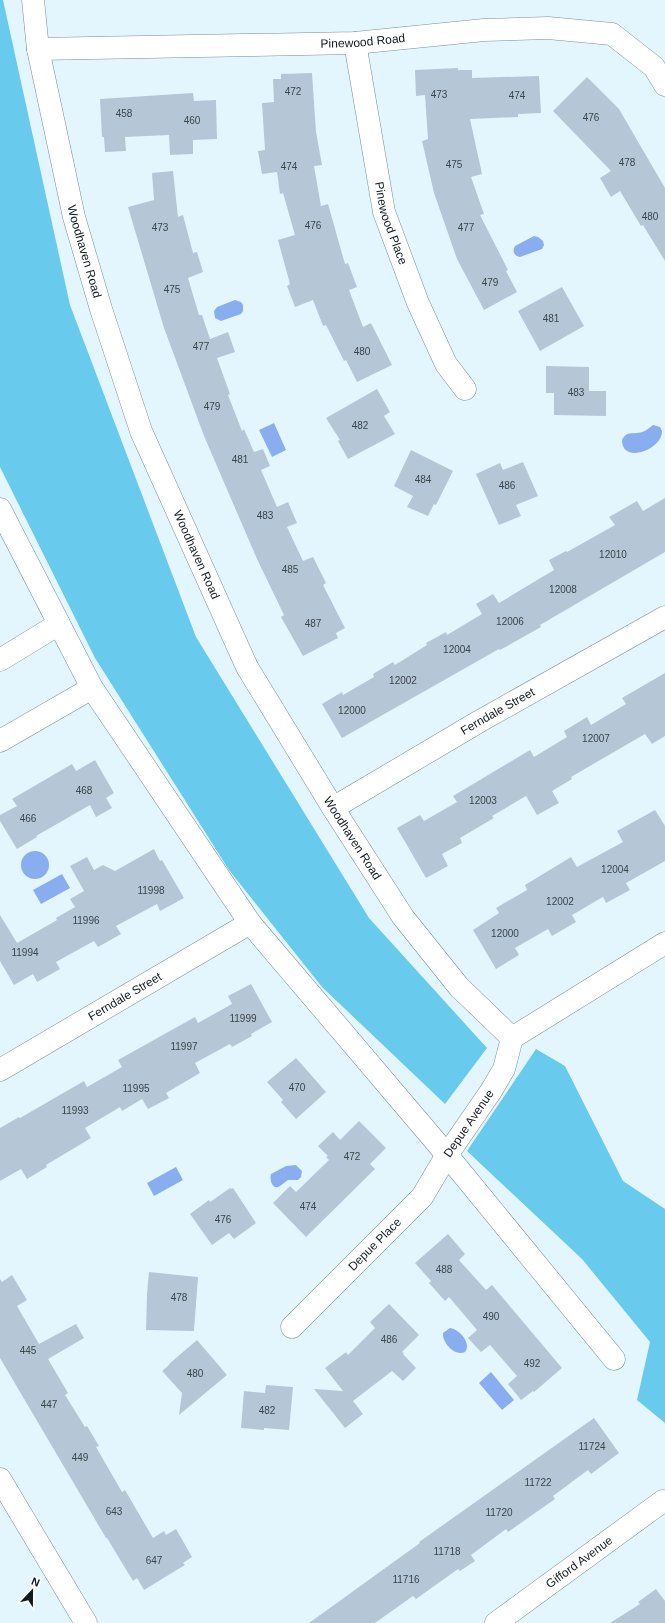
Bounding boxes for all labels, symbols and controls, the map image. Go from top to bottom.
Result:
street label: Pinewood Road [320,31,406,51]
house number: 472 [285,86,302,97]
house number: 473 [431,89,448,100]
house number: 474 [509,90,526,101]
house number: 458 [116,108,133,119]
house number: 476 [583,112,600,123]
house number: 460 [184,115,201,126]
house number: 478 [619,157,636,168]
house number: 475 [446,159,463,170]
house number: 474 [281,161,298,172]
street label: Pinewood Place [372,181,410,267]
street label: Woodhaven Road [65,204,104,300]
house number: 480 [642,211,659,222]
house number: 476 [305,220,322,231]
house number: 473 [152,222,169,233]
house number: 477 [458,222,475,233]
house number: 479 [482,277,499,288]
house number: 475 [164,284,181,295]
house number: 481 [543,313,560,324]
house number: 477 [193,341,210,352]
house number: 480 [354,346,371,357]
house number: 483 [568,387,585,398]
house number: 479 [204,401,221,412]
house number: 482 [352,420,369,431]
house number: 481 [232,454,249,465]
house number: 484 [415,474,432,485]
house number: 486 [499,480,516,491]
street label: Woodhaven Road [171,508,223,601]
house number: 483 [257,510,274,521]
house number: 12010 [599,549,627,560]
house number: 485 [282,564,299,575]
house number: 12008 [549,584,577,595]
house number: 12006 [496,616,524,627]
house number: 487 [305,618,322,629]
house number: 12004 [443,644,471,655]
house number: 12002 [389,675,417,686]
street label: Ferndale Street [458,684,538,738]
house number: 12000 [338,705,366,716]
house number: 12007 [582,733,610,744]
house number: 468 [76,785,93,796]
street label: Woodhaven Road [321,794,384,882]
house number: 12003 [469,795,497,806]
house number: 466 [20,813,37,824]
house number: 12004 [601,864,629,875]
house number: 11998 [137,885,165,896]
house number: 12002 [546,896,574,907]
house number: 11996 [72,915,100,926]
house number: 12000 [491,928,519,939]
house number: 11994 [11,947,39,958]
street label: Ferndale Street [86,969,165,1024]
house number: 11999 [229,1013,257,1024]
house number: 11997 [170,1041,198,1052]
house number: 470 [289,1082,306,1093]
house number: 11995 [122,1083,150,1094]
street label: Depue Avenue [441,1087,497,1160]
house number: 11993 [61,1105,89,1116]
house number: 472 [344,1151,361,1162]
house number: 474 [300,1201,317,1212]
house number: 476 [215,1214,232,1225]
street label: Depue Place [345,1215,404,1274]
house number: 488 [436,1264,453,1275]
house number: 478 [171,1292,188,1303]
house number: 490 [483,1311,500,1322]
house number: 486 [381,1334,398,1345]
house number: 445 [20,1345,37,1356]
house number: 492 [524,1358,541,1369]
house number: 480 [187,1368,204,1379]
house number: 447 [41,1399,58,1410]
house number: 482 [259,1405,276,1416]
house number: 11724 [578,1441,606,1452]
house number: 449 [72,1452,89,1463]
house number: 11722 [524,1477,552,1488]
house number: 643 [106,1506,123,1517]
house number: 11720 [485,1507,513,1518]
street label: Gifford Avenue [543,1533,615,1591]
house number: 11718 [433,1546,461,1557]
house number: 647 [146,1555,163,1566]
north arrow [12,1571,52,1611]
house number: 11716 [392,1574,420,1585]
text: N [30,1575,42,1589]

